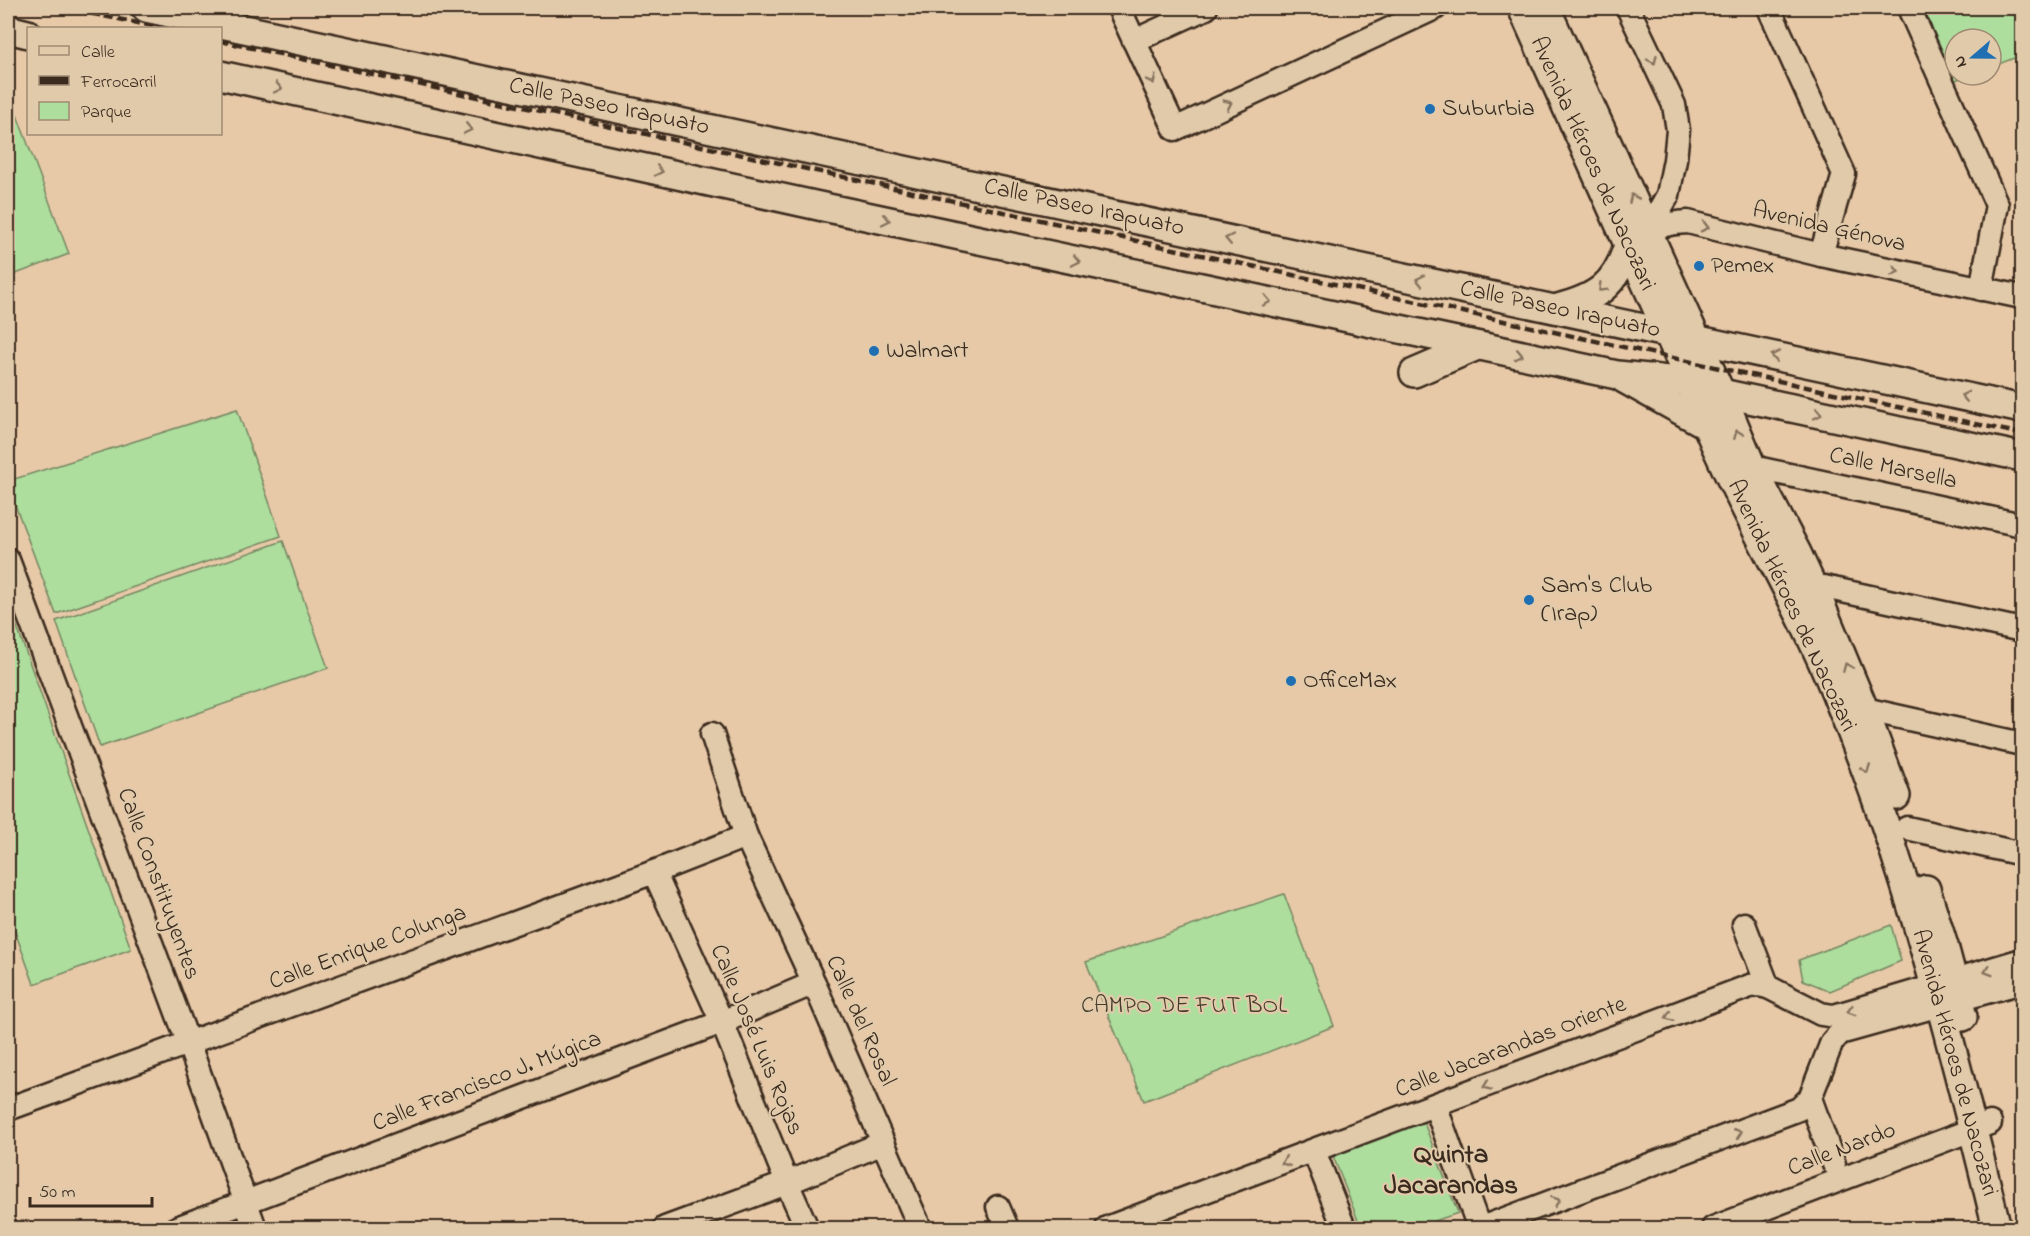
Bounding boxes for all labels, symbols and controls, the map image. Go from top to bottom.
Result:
legend [27,27,222,135]
north arrow [1943,27,2003,87]
street label: Avenida Héroes de Nacozari [1520,31,1664,297]
text: Calle [81,40,116,66]
text: N [1948,52,1974,71]
one-way arrow [1645,54,1657,65]
street label: Calle Paseo Irapuato [506,69,712,145]
text: Ferrocarril [80,70,156,96]
one-way arrow [1145,73,1157,84]
one-way arrow [272,81,282,94]
place label: Suburbia [1442,92,1535,127]
one-way arrow [1222,99,1233,111]
text: Parque [81,100,132,126]
marker: Suburbia [1423,102,1437,116]
one-way arrow [463,122,473,135]
one-way arrow [653,164,663,177]
street label: Calle Paseo Irapuato [981,170,1187,246]
one-way arrow [1628,193,1640,204]
street label: Avenida Génova [1749,193,1909,263]
one-way arrow [880,213,890,226]
one-way arrow [1699,219,1709,232]
one-way arrow [1224,233,1234,246]
place label: Pemex [1711,249,1774,284]
one-way arrow [1071,253,1081,266]
marker: Pemex [1692,259,1706,273]
one-way arrow [1889,263,1899,276]
street label: Calle Paseo Irapuato [1457,272,1663,348]
one-way arrow [1415,274,1425,287]
one-way arrow [1598,281,1609,292]
one-way arrow [1262,294,1272,307]
place label: Walmart [886,334,969,369]
marker: Walmart [867,344,881,358]
one-way arrow [1514,348,1524,361]
one-way arrow [1770,350,1780,363]
one-way arrow [1961,391,1971,404]
one-way arrow [1813,406,1823,419]
one-way arrow [1733,429,1745,440]
street label: Calle Marsella [1826,438,1960,500]
street label: Avenida Héroes de Nacozari [1717,474,1865,738]
place label: Sam's Club (Irap) [1541,569,1653,632]
marker: Sam's Club (Irap) [1522,593,1536,607]
one-way arrow [1842,663,1854,674]
place label: OfficeMax [1303,664,1397,699]
marker: OfficeMax [1284,674,1298,688]
one-way arrow [1859,762,1871,773]
street label: Calle Constituyentes [106,783,209,985]
street label: Calle Enrique Colunga [264,896,472,1000]
street label: Avenida Héroes de Nacozari [1902,926,2006,1200]
street label: Calle José Luis Rojas [700,939,812,1141]
street label: Calle del Rosal [816,950,904,1092]
one-way arrow [1983,964,1994,976]
street label: Calle Jacarandas Oriente [1390,988,1632,1108]
park label: CAMPO DE FUT BOL [1081,989,1287,1024]
one-way arrow [1846,1004,1857,1016]
one-way arrow [1664,1010,1675,1022]
street label: Calle Francisco J. Múgica [367,1022,607,1142]
one-way arrow [1482,1078,1492,1091]
street label: Calle Nardo [1783,1113,1901,1187]
one-way arrow [1733,1127,1743,1140]
district label: Quinta Jacarandas [1384,1136,1518,1206]
one-way arrow [1280,1155,1291,1167]
scale bar [30,1170,152,1208]
text: 50 m [39,1180,76,1206]
one-way arrow [1550,1195,1561,1208]

